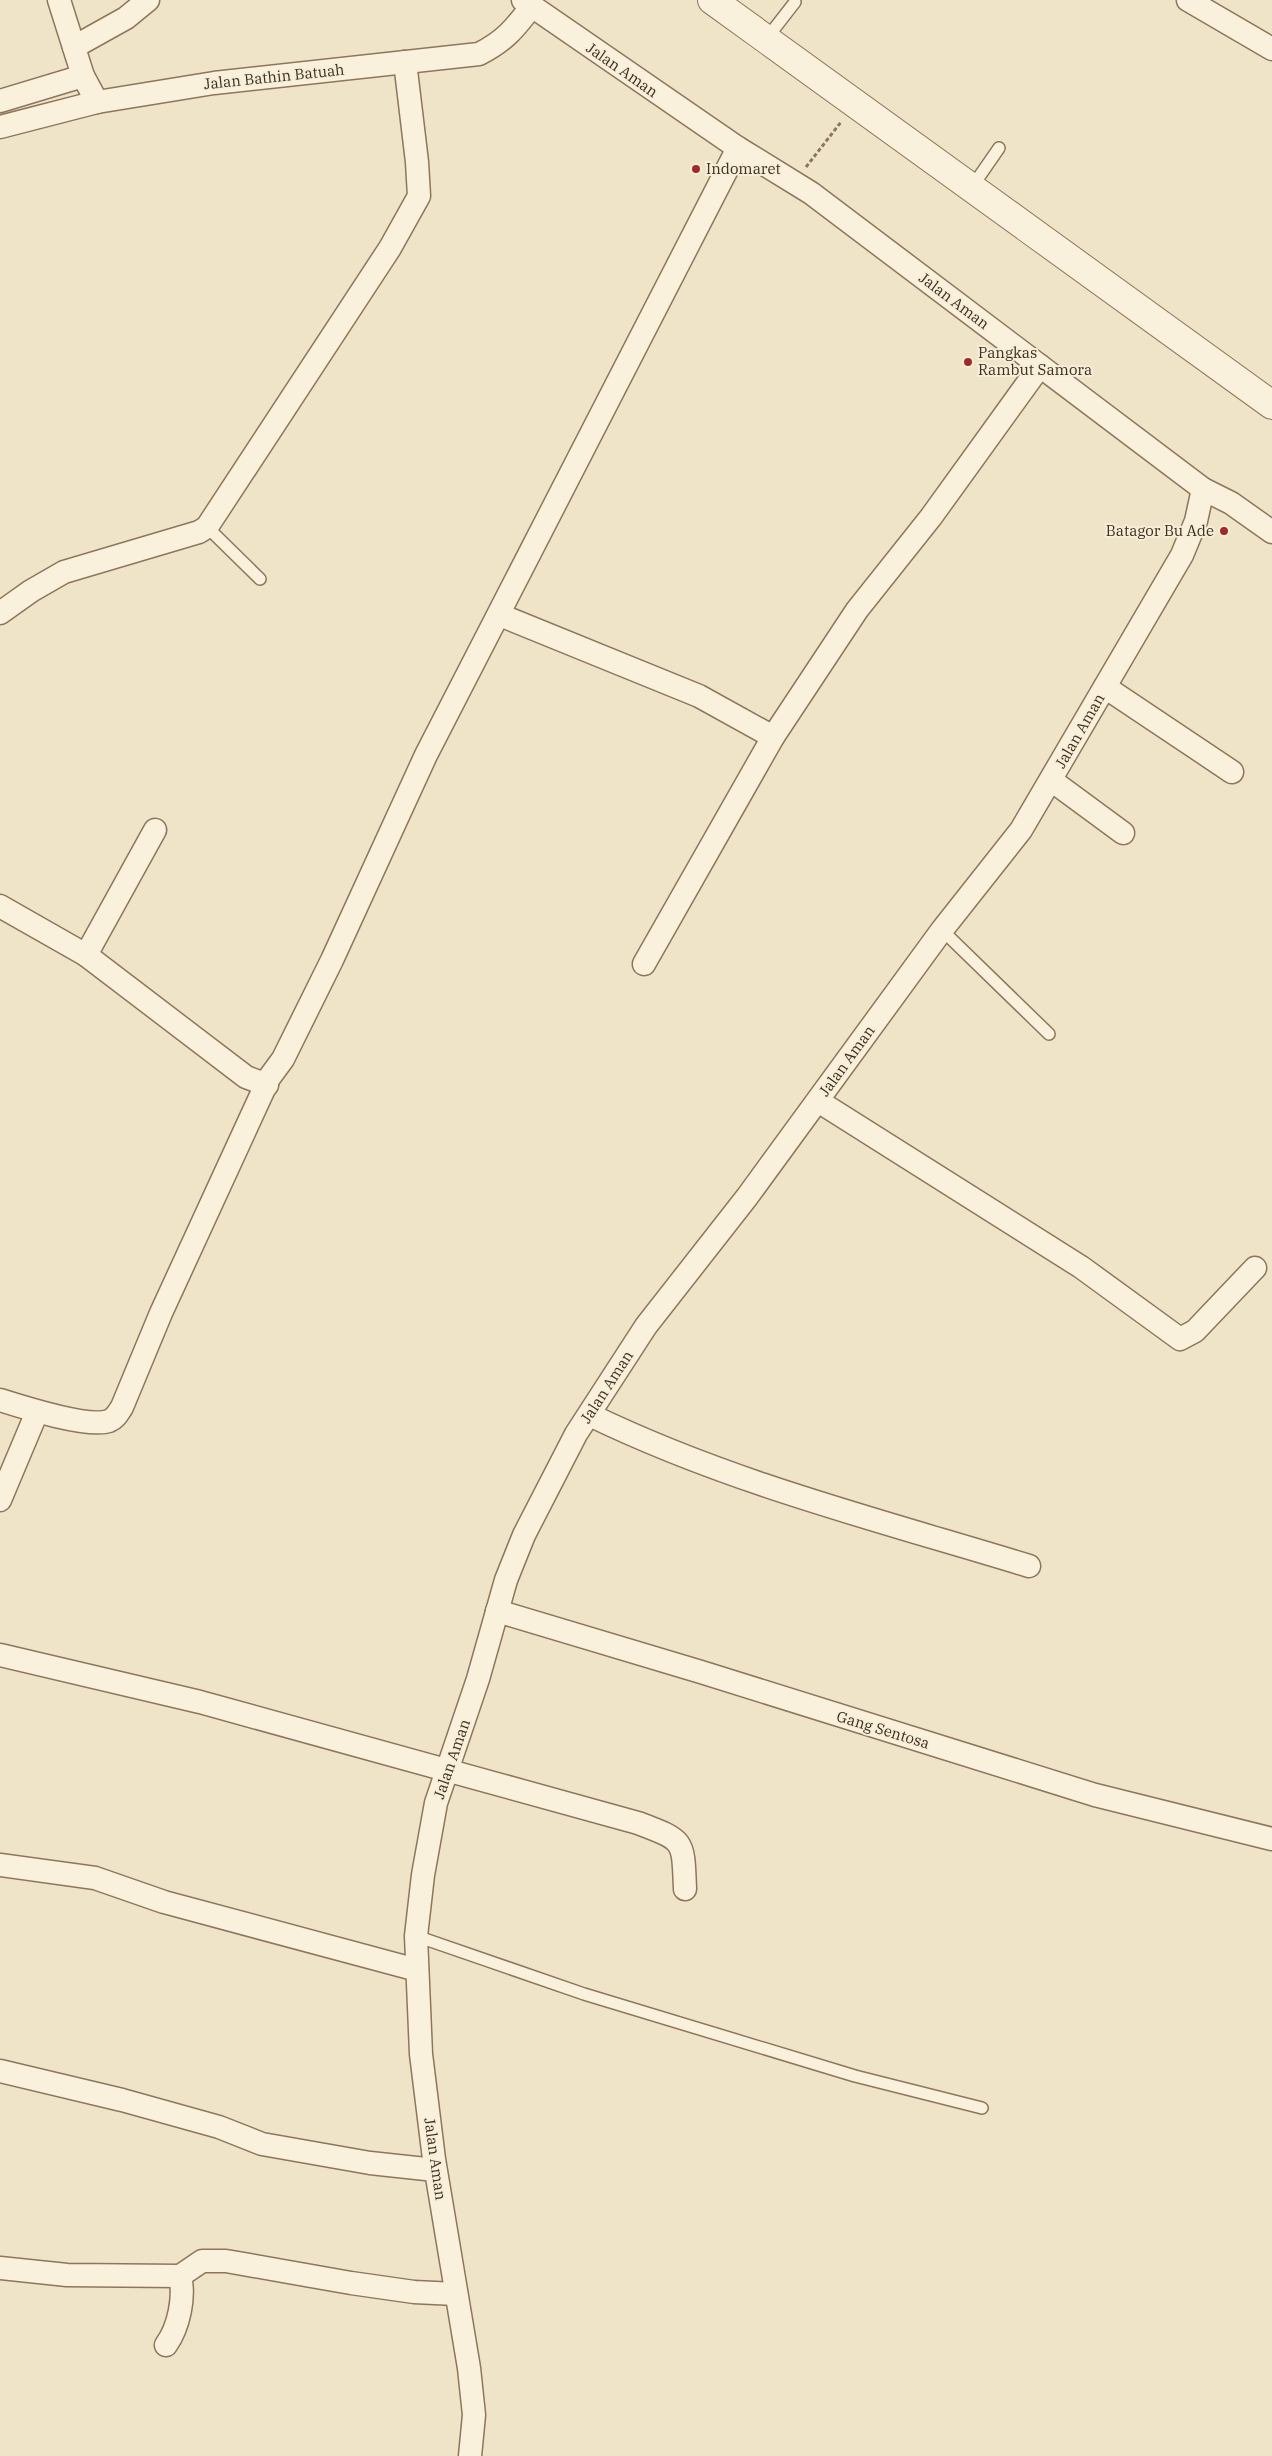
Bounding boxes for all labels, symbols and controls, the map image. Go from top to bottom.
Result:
street label: Jalan Aman [583,38,662,101]
street label: Jalan Bathin Batuah [203,60,345,93]
place label: Indomaret [706,159,781,178]
marker: Indomaret [690,163,702,175]
street label: Jalan Aman [915,268,994,333]
place label: Pangkas Rambut Samora [978,343,1092,379]
marker: Pangkas Rambut Samora [962,356,974,368]
place label: Batagor Bu Ade [1106,521,1214,540]
marker: Batagor Bu Ade [1218,525,1230,537]
street label: Jalan Aman [1051,690,1109,771]
street label: Jalan Aman [814,1021,879,1100]
street label: Jalan Aman [576,1346,637,1427]
street label: Gang Sentosa [834,1706,932,1753]
street label: Jalan Aman [429,1716,474,1801]
street label: Jalan Aman [420,2116,451,2202]

